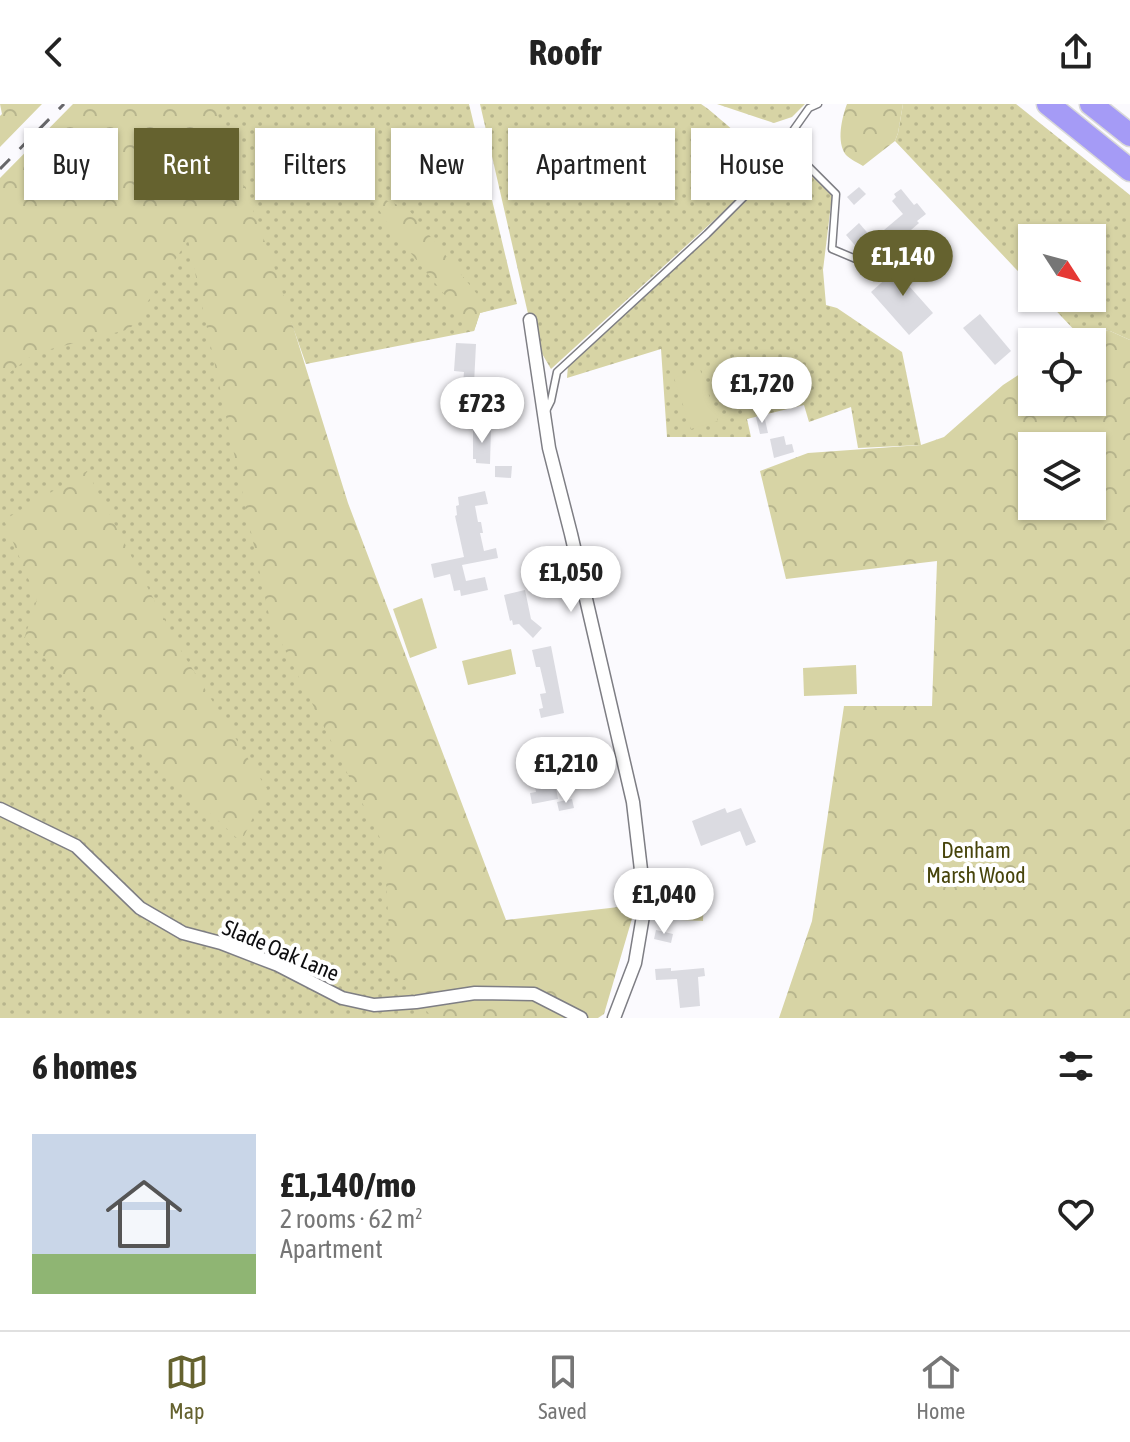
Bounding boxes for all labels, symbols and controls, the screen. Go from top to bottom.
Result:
icon: back [32,30,76,74]
icon: share [1054,30,1098,74]
text: Roofr [529,31,601,73]
chip: Buy [24,128,118,200]
chip: Rent [134,128,239,200]
chip: Filters [255,128,375,200]
chip: New [391,128,492,200]
chip: Apartment [508,128,675,200]
chip: House [691,128,812,200]
north arrow [1018,224,1106,312]
map controls [1018,224,1106,520]
pin: £1,140 [838,230,968,298]
text: £1,140 [871,241,935,271]
button: locate [1018,328,1106,416]
pin: £1,720 [697,357,827,425]
text: £1,720 [730,368,794,398]
pin: £723 [435,377,529,445]
text: £723 [458,388,506,418]
button: layers [1018,432,1106,520]
pin: £1,050 [506,546,636,614]
text: £1,050 [539,557,603,587]
pin: £1,210 [501,737,631,805]
text: £1,210 [534,748,598,778]
park label: Denham Marsh Wood [926,837,1026,888]
pin: £1,040 [599,868,729,936]
text: £1,040 [632,879,696,909]
street label: Slade Oak Lane [219,914,343,986]
icon: filters [1054,1044,1098,1088]
text: 6 homes [32,1047,137,1086]
text: £1,140/mo [280,1165,416,1204]
icon: home [96,1166,192,1262]
icon: heart [1054,1192,1098,1236]
text: 2 rooms · 62 m² [280,1204,422,1234]
text: Apartment [280,1234,383,1264]
tab: Map [165,1350,209,1424]
tab: Saved [538,1350,587,1424]
tab: Home [916,1350,965,1424]

